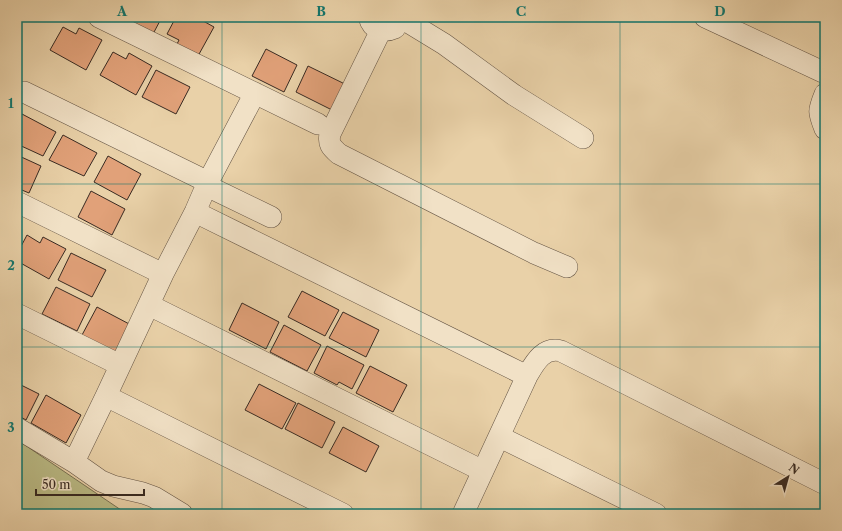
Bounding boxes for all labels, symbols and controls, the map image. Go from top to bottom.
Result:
text: A [116,3,128,19]
text: B [316,3,326,19]
text: C [516,3,526,19]
text: D [714,3,726,19]
text: 1 [8,95,14,111]
text: 2 [7,257,15,273]
text: 3 [7,419,15,435]
north arrow [768,457,808,497]
text: N [786,461,802,478]
scale bar [36,471,144,497]
text: 50 m [42,477,71,492]

